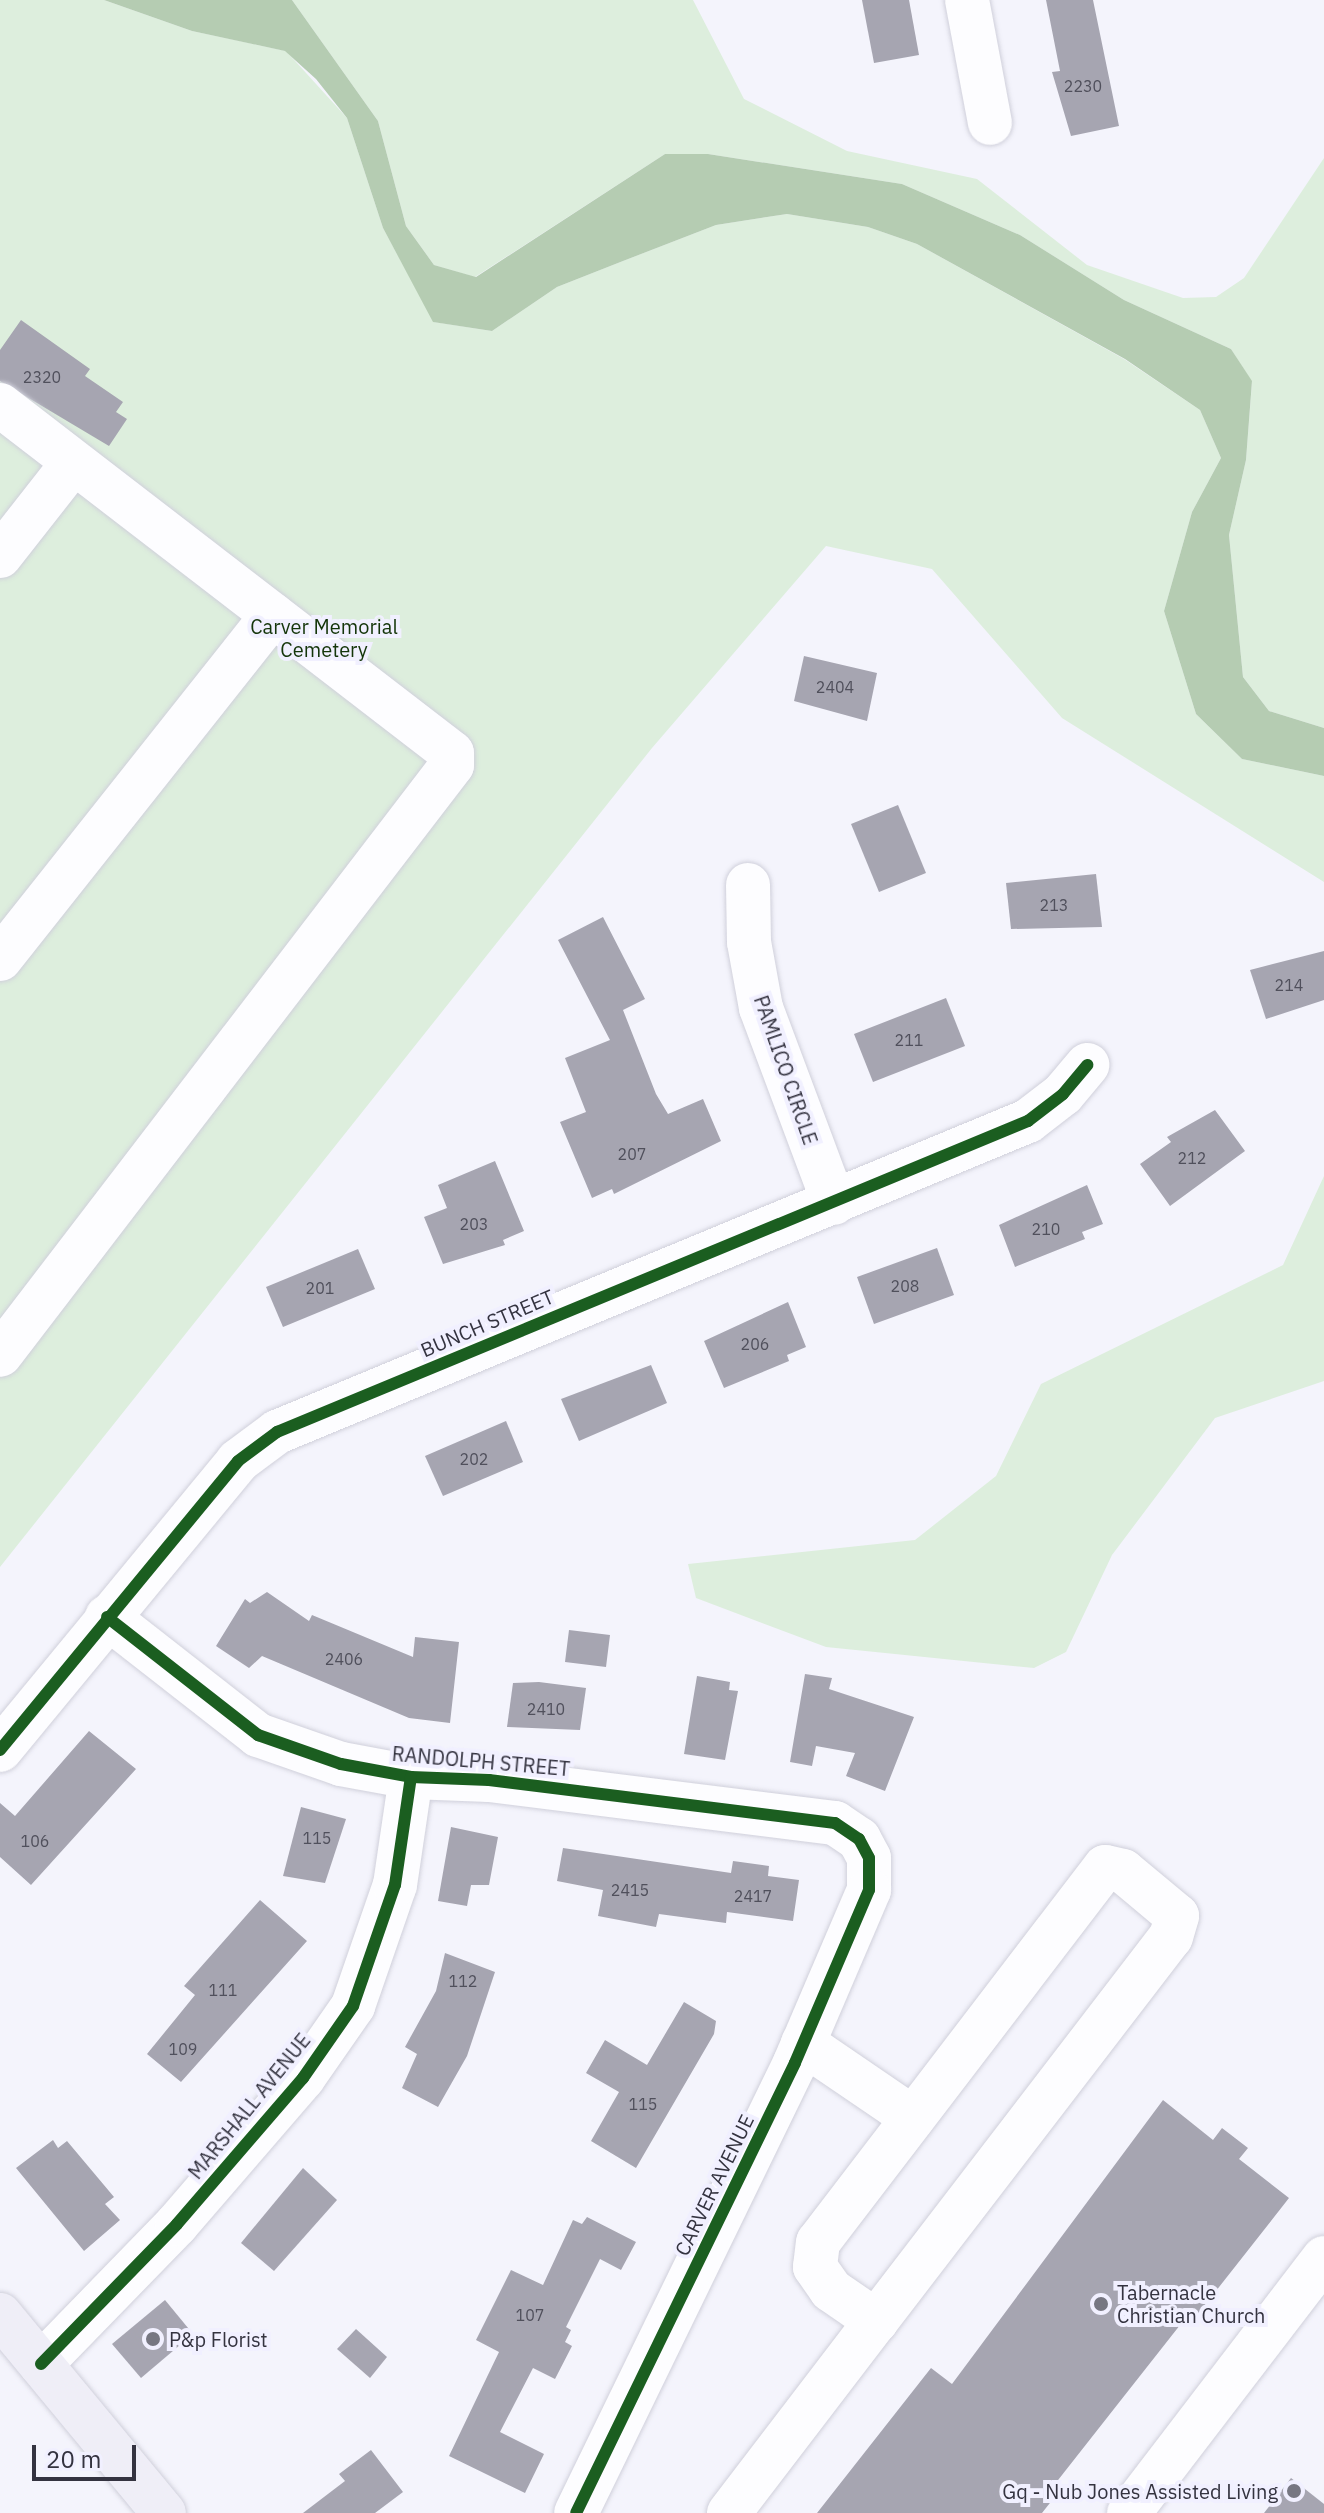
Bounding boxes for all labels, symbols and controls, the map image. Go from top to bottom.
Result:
house number: 2230 [1064,76,1102,96]
house number: 2320 [23,367,61,387]
park label: Carver Memorial Cemetery [250,615,398,662]
house number: 2404 [816,677,854,697]
house number: 213 [1040,895,1068,915]
house number: 214 [1275,975,1303,995]
street label: PAMLICO CIRCLE [749,992,823,1148]
house number: 211 [895,1030,923,1050]
house number: 207 [618,1144,646,1164]
house number: 212 [1178,1148,1206,1168]
house number: 203 [460,1214,488,1234]
house number: 210 [1032,1219,1060,1239]
house number: 208 [891,1276,919,1296]
house number: 201 [306,1278,334,1298]
street label: BUNCH STREET [417,1284,557,1362]
house number: 206 [741,1334,769,1354]
house number: 202 [460,1449,488,1469]
house number: 2406 [325,1649,363,1669]
house number: 2410 [527,1699,565,1719]
street label: RANDOLPH STREET [391,1741,571,1781]
house number: 115 [303,1828,331,1848]
house number: 106 [21,1831,49,1851]
house number: 2415 [611,1880,649,1900]
house number: 2417 [734,1886,772,1906]
house number: 112 [449,1971,477,1991]
house number: 111 [209,1980,237,2000]
street label: MARSHALL AVENUE [183,2028,315,2184]
house number: 109 [169,2039,197,2059]
house number: 115 [629,2094,657,2114]
street label: CARVER AVENUE [669,2110,759,2260]
place label: Tabernacle Christian Church [1117,2280,1265,2327]
marker: Tabernacle Christian Church [1092,2295,1110,2313]
house number: 107 [516,2305,544,2325]
place label: P&p Florist [169,2327,267,2351]
marker: P&p Florist [144,2330,162,2348]
scale bar [36,2429,140,2479]
text: 20 m [46,2443,101,2475]
place label: Gq - Nub Jones Assisted Living [1002,2479,1278,2503]
marker: Gq - Nub Jones Assisted Living [1285,2482,1303,2500]

